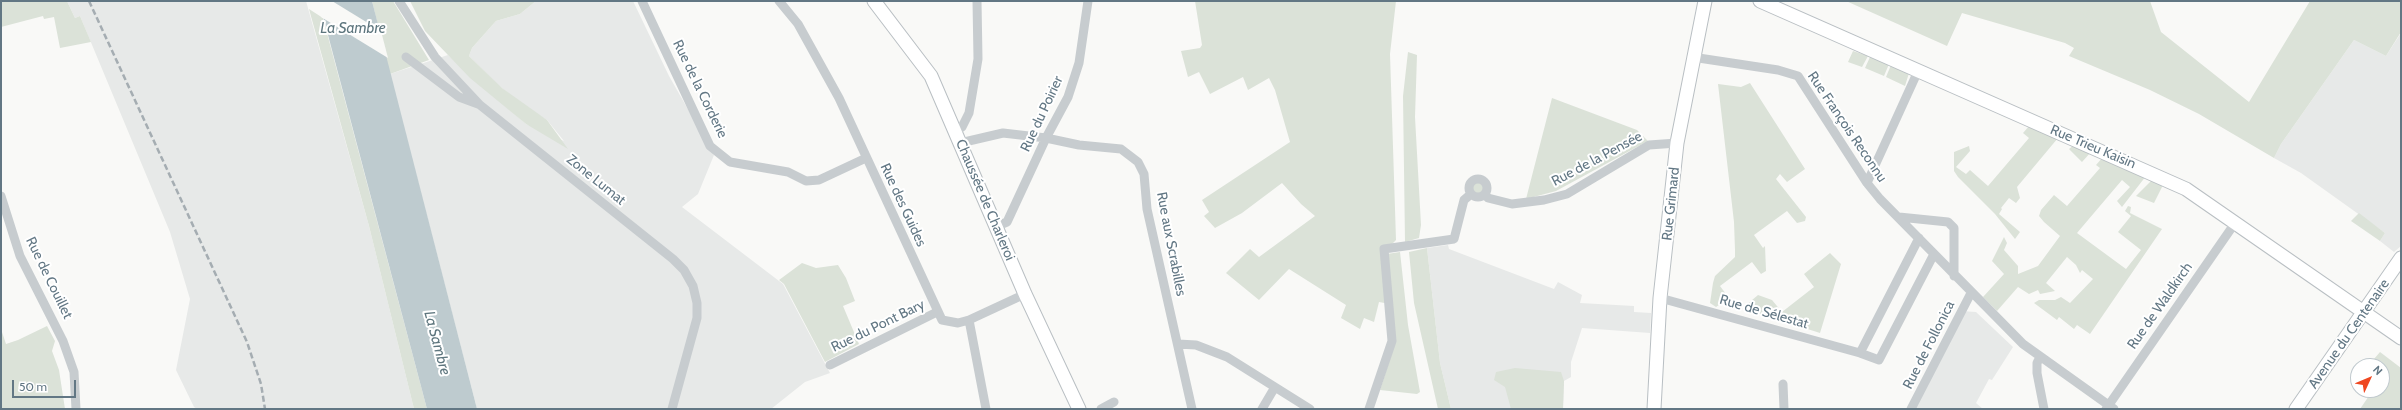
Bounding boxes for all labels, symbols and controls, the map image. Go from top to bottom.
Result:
water label: La Sambre [320,20,386,38]
street label: Rue de la Corderie [669,37,731,141]
street label: Rue François Reconnu [1804,69,1890,185]
street label: Rue du Poirier [1017,73,1067,155]
street label: Rue Trieu Kaisin [2048,121,2138,173]
street label: Rue de la Pensée [1549,128,1645,190]
street label: Chaussée de Charleroi [952,137,1018,263]
street label: Zone Lumat [563,151,629,209]
street label: Rue des Guides [876,161,930,249]
street label: Rue Grimard [1659,166,1683,242]
street label: Rue aux Scrabilles [1153,191,1189,297]
street label: Rue de Couillet [22,234,76,322]
street label: Rue de Waldkirch [2124,259,2196,353]
street label: Avenue du Centenaire [2305,276,2393,392]
street label: Rue de Sélestat [1718,291,1810,333]
street label: Rue du Pont Bary [829,296,927,356]
street label: Rue de Follonica [1900,298,1958,392]
water label: La Sambre [420,309,454,377]
north arrow [2350,358,2390,398]
text: N [2370,363,2386,378]
scale bar [14,372,78,398]
text: 50 m [19,379,47,394]

